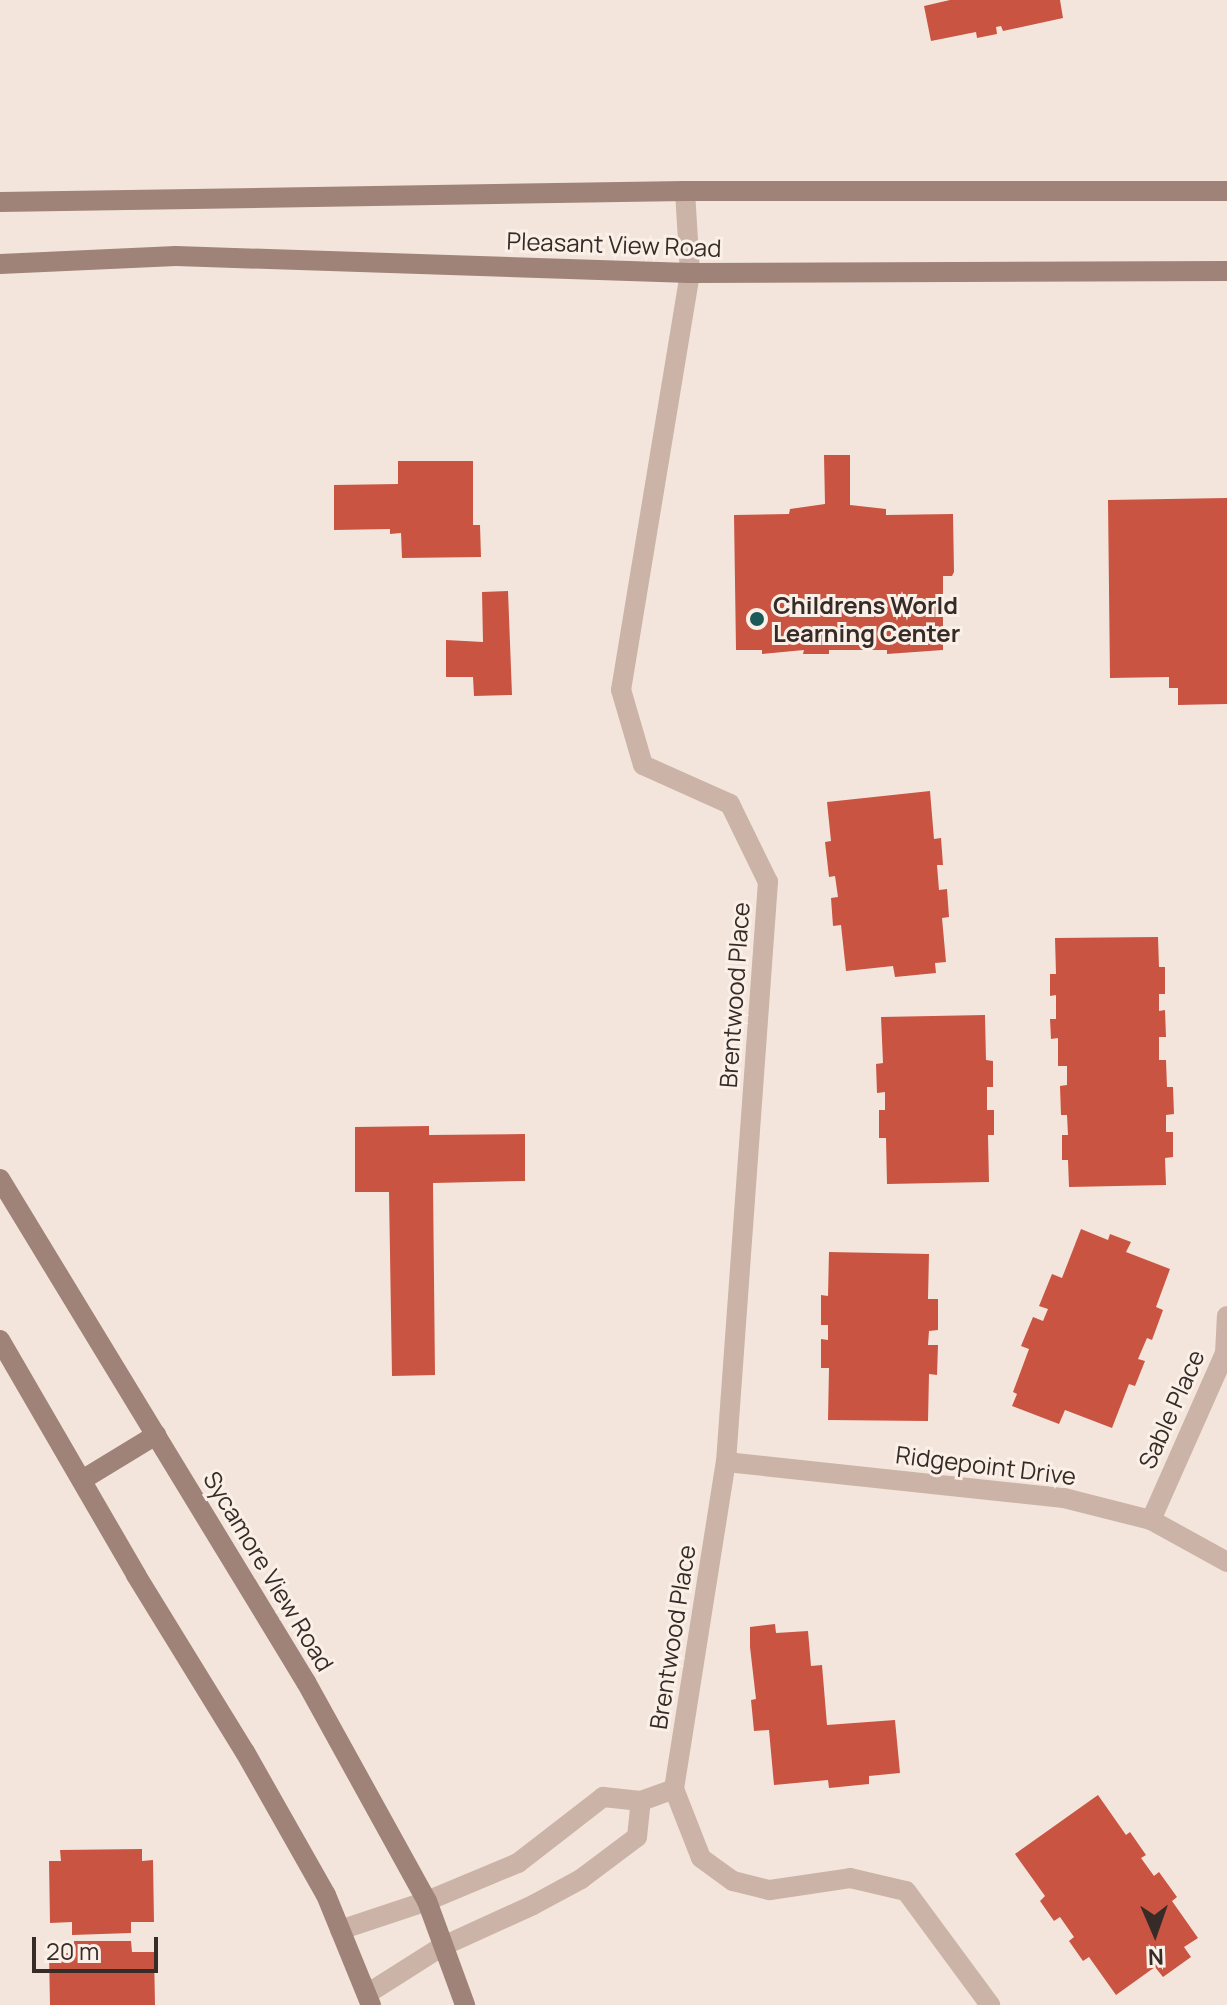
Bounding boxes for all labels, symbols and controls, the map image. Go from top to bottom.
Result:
street label: Pleasant View Road [506,226,722,262]
place label: Childrens World Learning Center [773,591,960,647]
marker: Childrens World Learning Center [748,610,766,628]
street label: Brentwood Place [713,901,755,1089]
street label: Sable Place [1132,1345,1210,1473]
street label: Ridgepoint Drive [894,1440,1078,1490]
street label: Sycamore View Road [198,1466,340,1676]
street label: Brentwood Place [643,1543,701,1731]
north arrow [1115,1893,1195,1973]
scale bar [36,1921,162,1971]
text: 20 m [46,1934,99,1967]
text: N [1147,1942,1164,1972]

